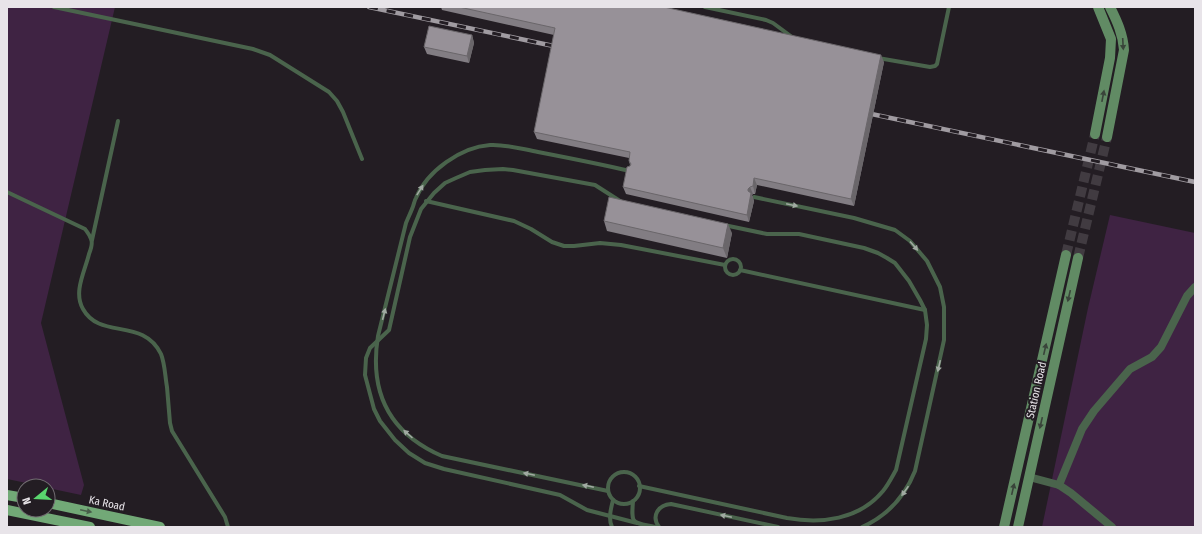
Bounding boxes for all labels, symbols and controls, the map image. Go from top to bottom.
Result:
one-way arrow [1120,37,1126,50]
one-way arrow [1100,90,1106,102]
one-way arrow [417,184,424,196]
one-way arrow [786,202,798,208]
one-way arrow [909,240,918,251]
one-way arrow [1066,289,1072,302]
one-way arrow [381,308,387,321]
one-way arrow [1042,342,1048,355]
one-way arrow [936,360,942,372]
street label: Station Road [1024,361,1049,420]
one-way arrow [1037,416,1043,429]
one-way arrow [402,430,413,439]
one-way arrow [523,471,535,477]
north arrow [16,478,56,518]
one-way arrow [582,483,594,489]
one-way arrow [1010,483,1016,495]
one-way arrow [901,486,909,496]
street label: Ka Road [88,493,126,514]
text: N [20,496,34,506]
one-way arrow [80,509,92,515]
one-way arrow [720,512,732,518]

